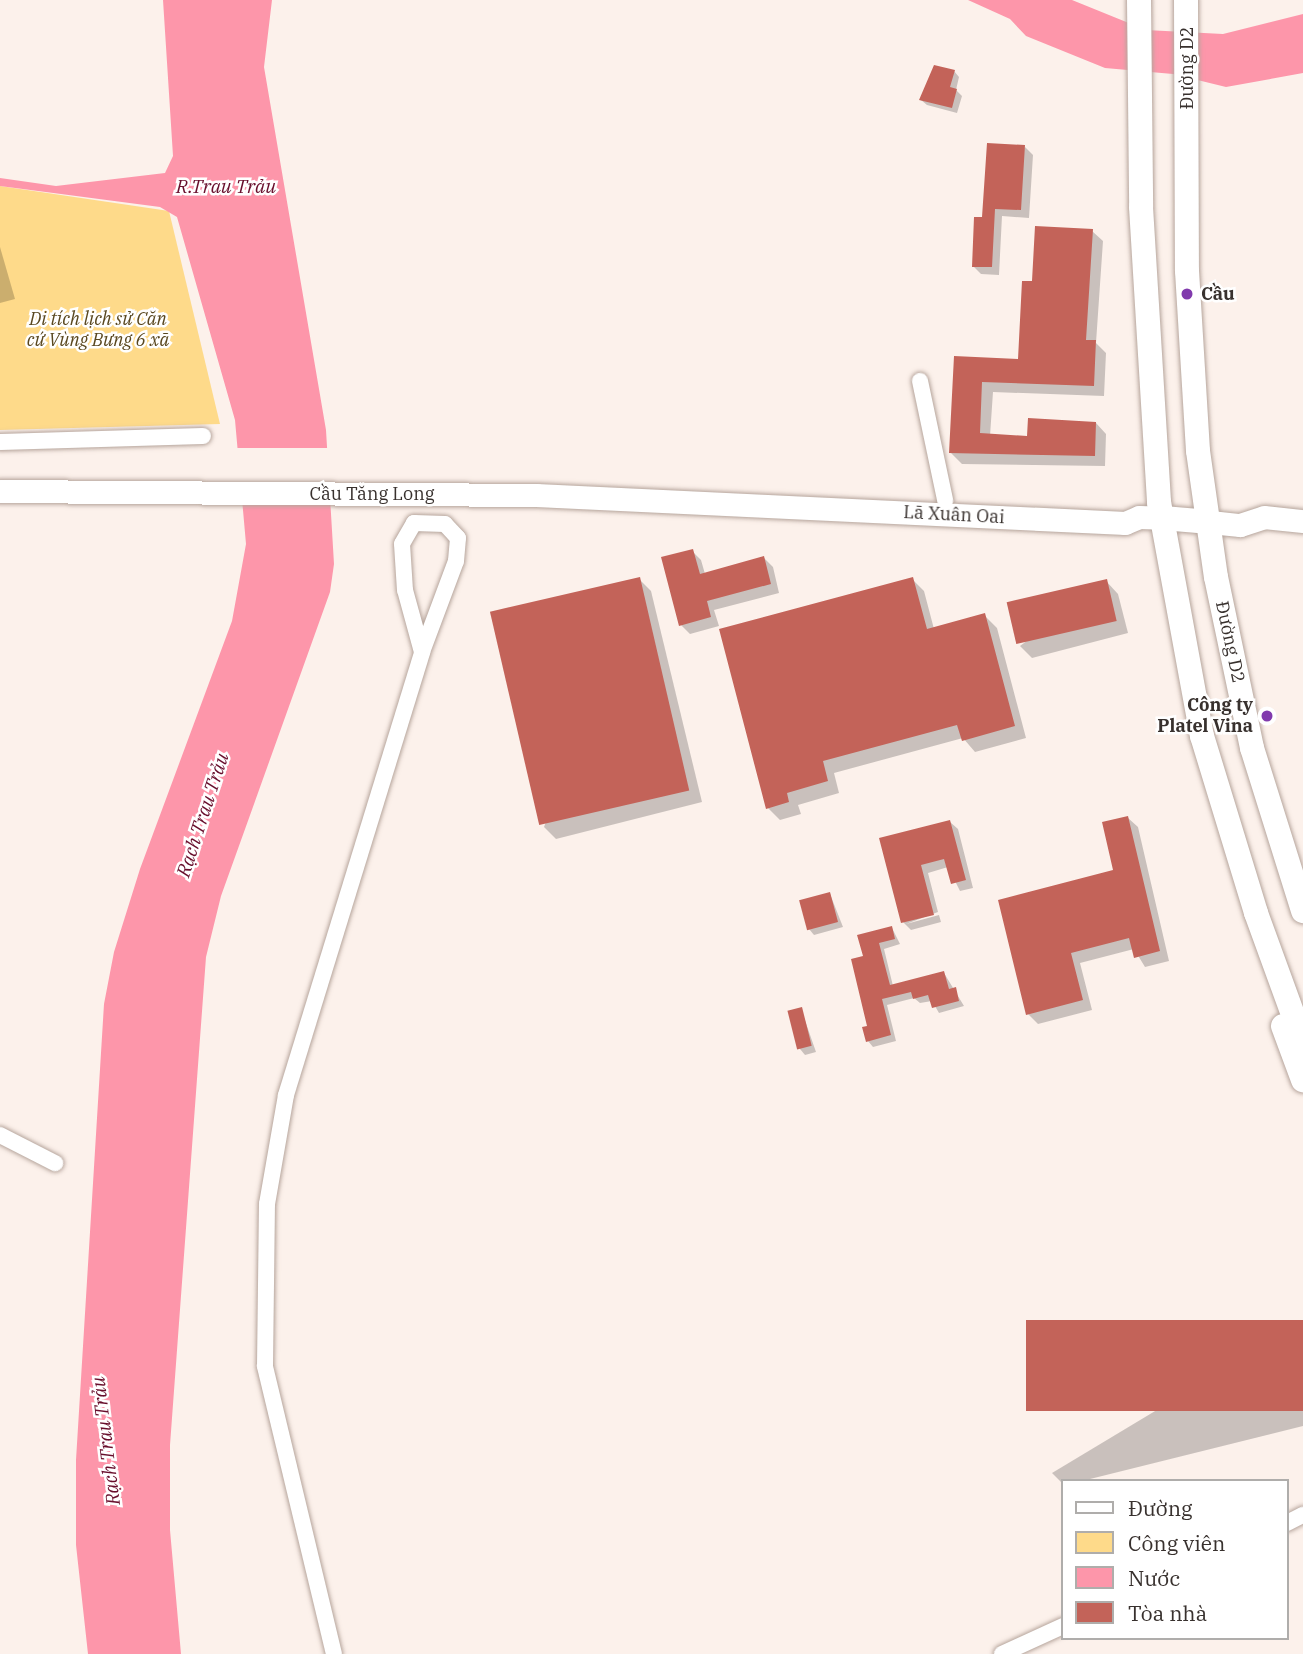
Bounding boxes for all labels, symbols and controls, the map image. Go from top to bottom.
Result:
street label: Đường D2 [1176,27,1198,109]
water label: R.Trau Trảu [176,176,276,198]
place label: Cầu [1201,283,1235,305]
marker: Cầu [1179,286,1195,302]
park label: Di tích lịch sử Căn cứ Vùng Bưng 6 xã [27,309,169,352]
street label: Cầu Tăng Long [309,483,435,505]
street label: Lã Xuân Oai [903,502,1005,528]
street label: Đường D2 [1211,599,1249,685]
place label: Công ty Platel Vina [1157,695,1253,738]
marker: Công ty Platel Vina [1259,708,1275,724]
water label: Rạch Trau Trảu [172,750,234,880]
water label: Rạch Trau Trảu [87,1376,125,1506]
legend [1062,1479,1289,1640]
text: Đường [1128,1494,1193,1522]
text: Công viên [1128,1529,1225,1557]
text: Nước [1128,1564,1180,1592]
text: Tòa nhà [1128,1599,1207,1627]

